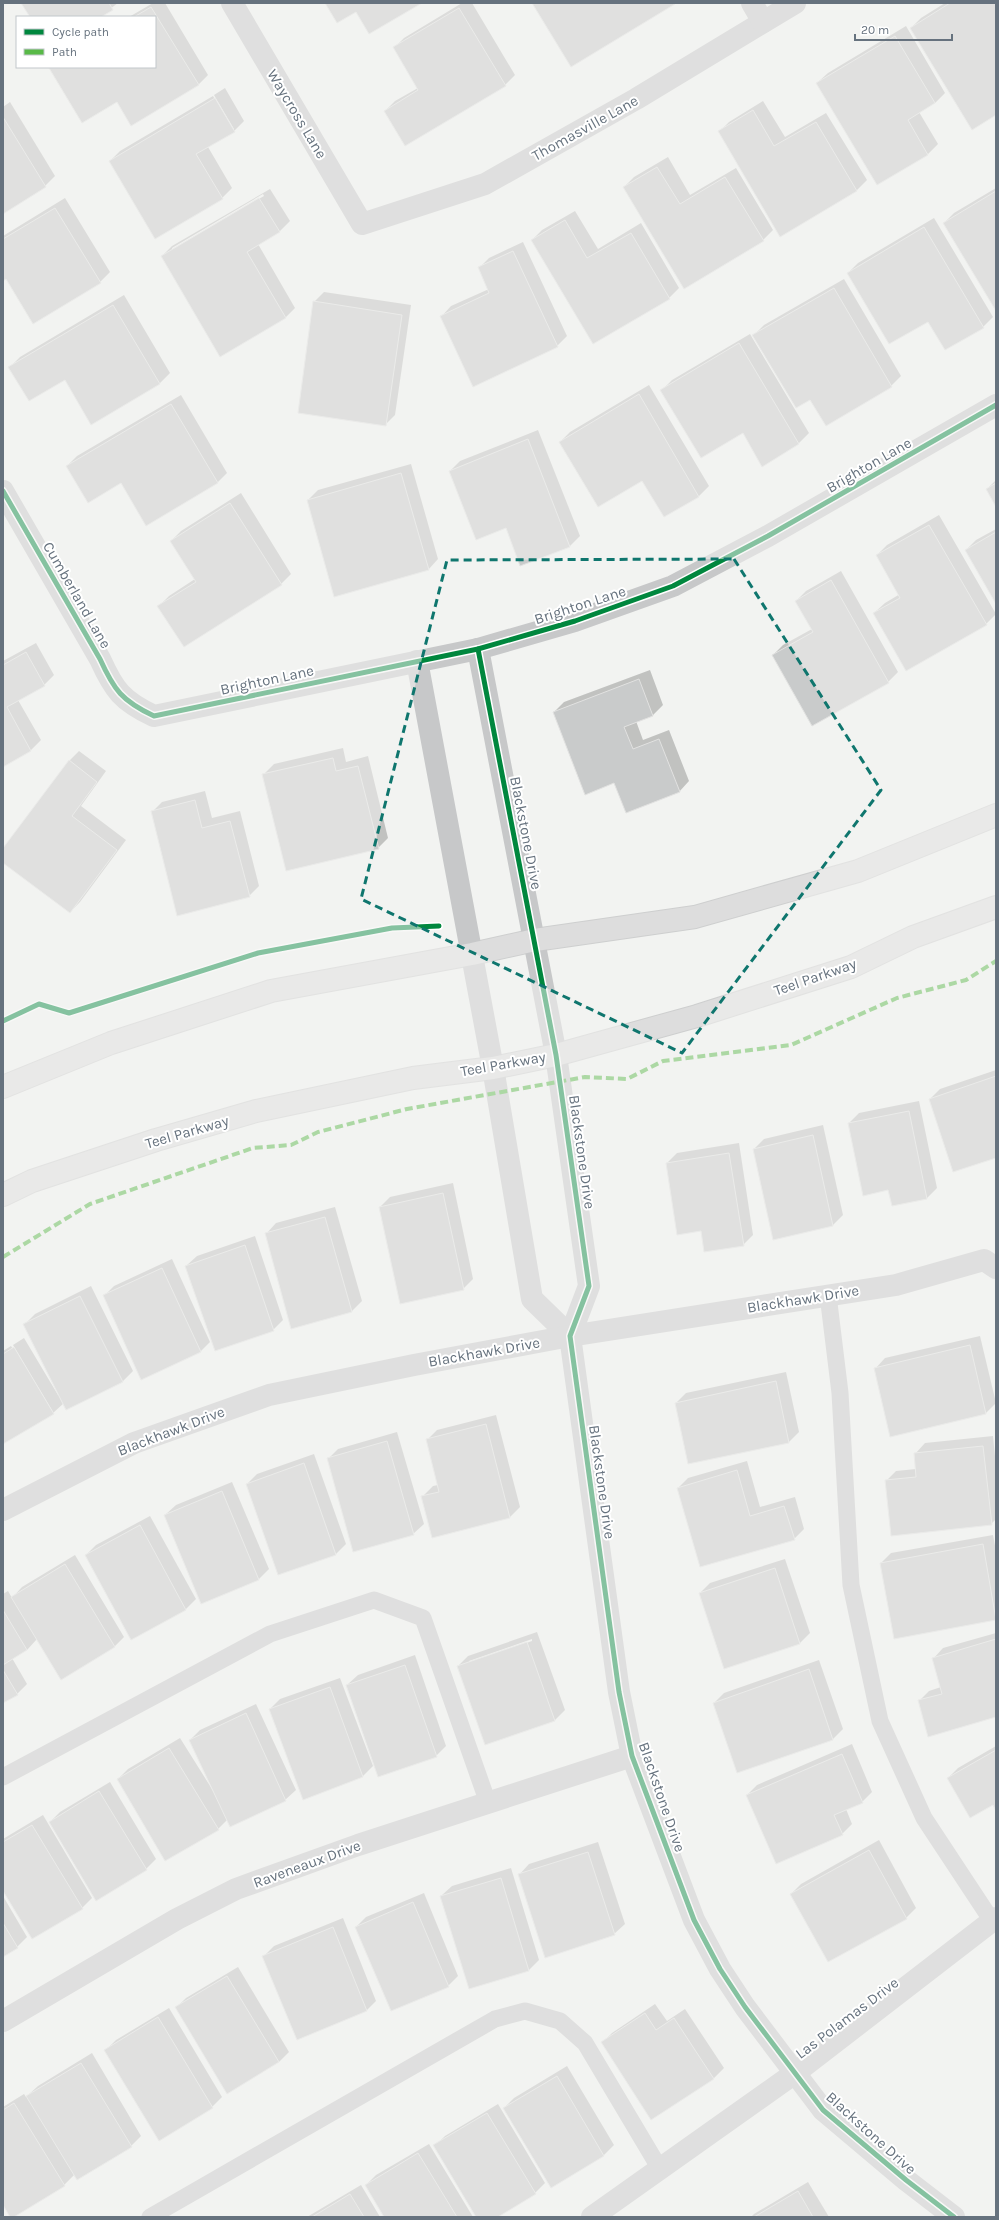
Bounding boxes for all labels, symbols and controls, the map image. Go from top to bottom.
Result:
legend [16,16,156,68]
scale bar [855,16,952,42]
text: 20 m [861,23,889,37]
text: Cycle path [52,25,109,39]
text: Path [52,45,77,59]
street label: Waycross Lane [263,66,331,162]
street label: Thomasville Lane [529,91,641,165]
street label: Brighton Lane [823,433,915,497]
street label: Cumberland Lane [39,538,115,652]
street label: Brighton Lane [532,582,628,628]
street label: Brighton Lane [219,661,315,699]
street label: Blackstone Drive [506,775,546,891]
street label: Teel Parkway [771,954,859,1000]
street label: Teel Parkway [459,1048,547,1080]
street label: Blackstone Drive [565,1094,599,1210]
street label: Teel Parkway [143,1111,231,1153]
street label: Blackhawk Drive [746,1281,860,1317]
street label: Blackhawk Drive [427,1333,541,1371]
street label: Blackhawk Drive [115,1402,227,1460]
street label: Blackstone Drive [585,1424,619,1540]
street label: Blackstone Drive [635,1740,689,1854]
street label: Raveneaux Drive [251,1836,363,1892]
street label: Las Polamas Drive [792,1973,902,2063]
street label: Blackstone Drive [822,2088,920,2178]

